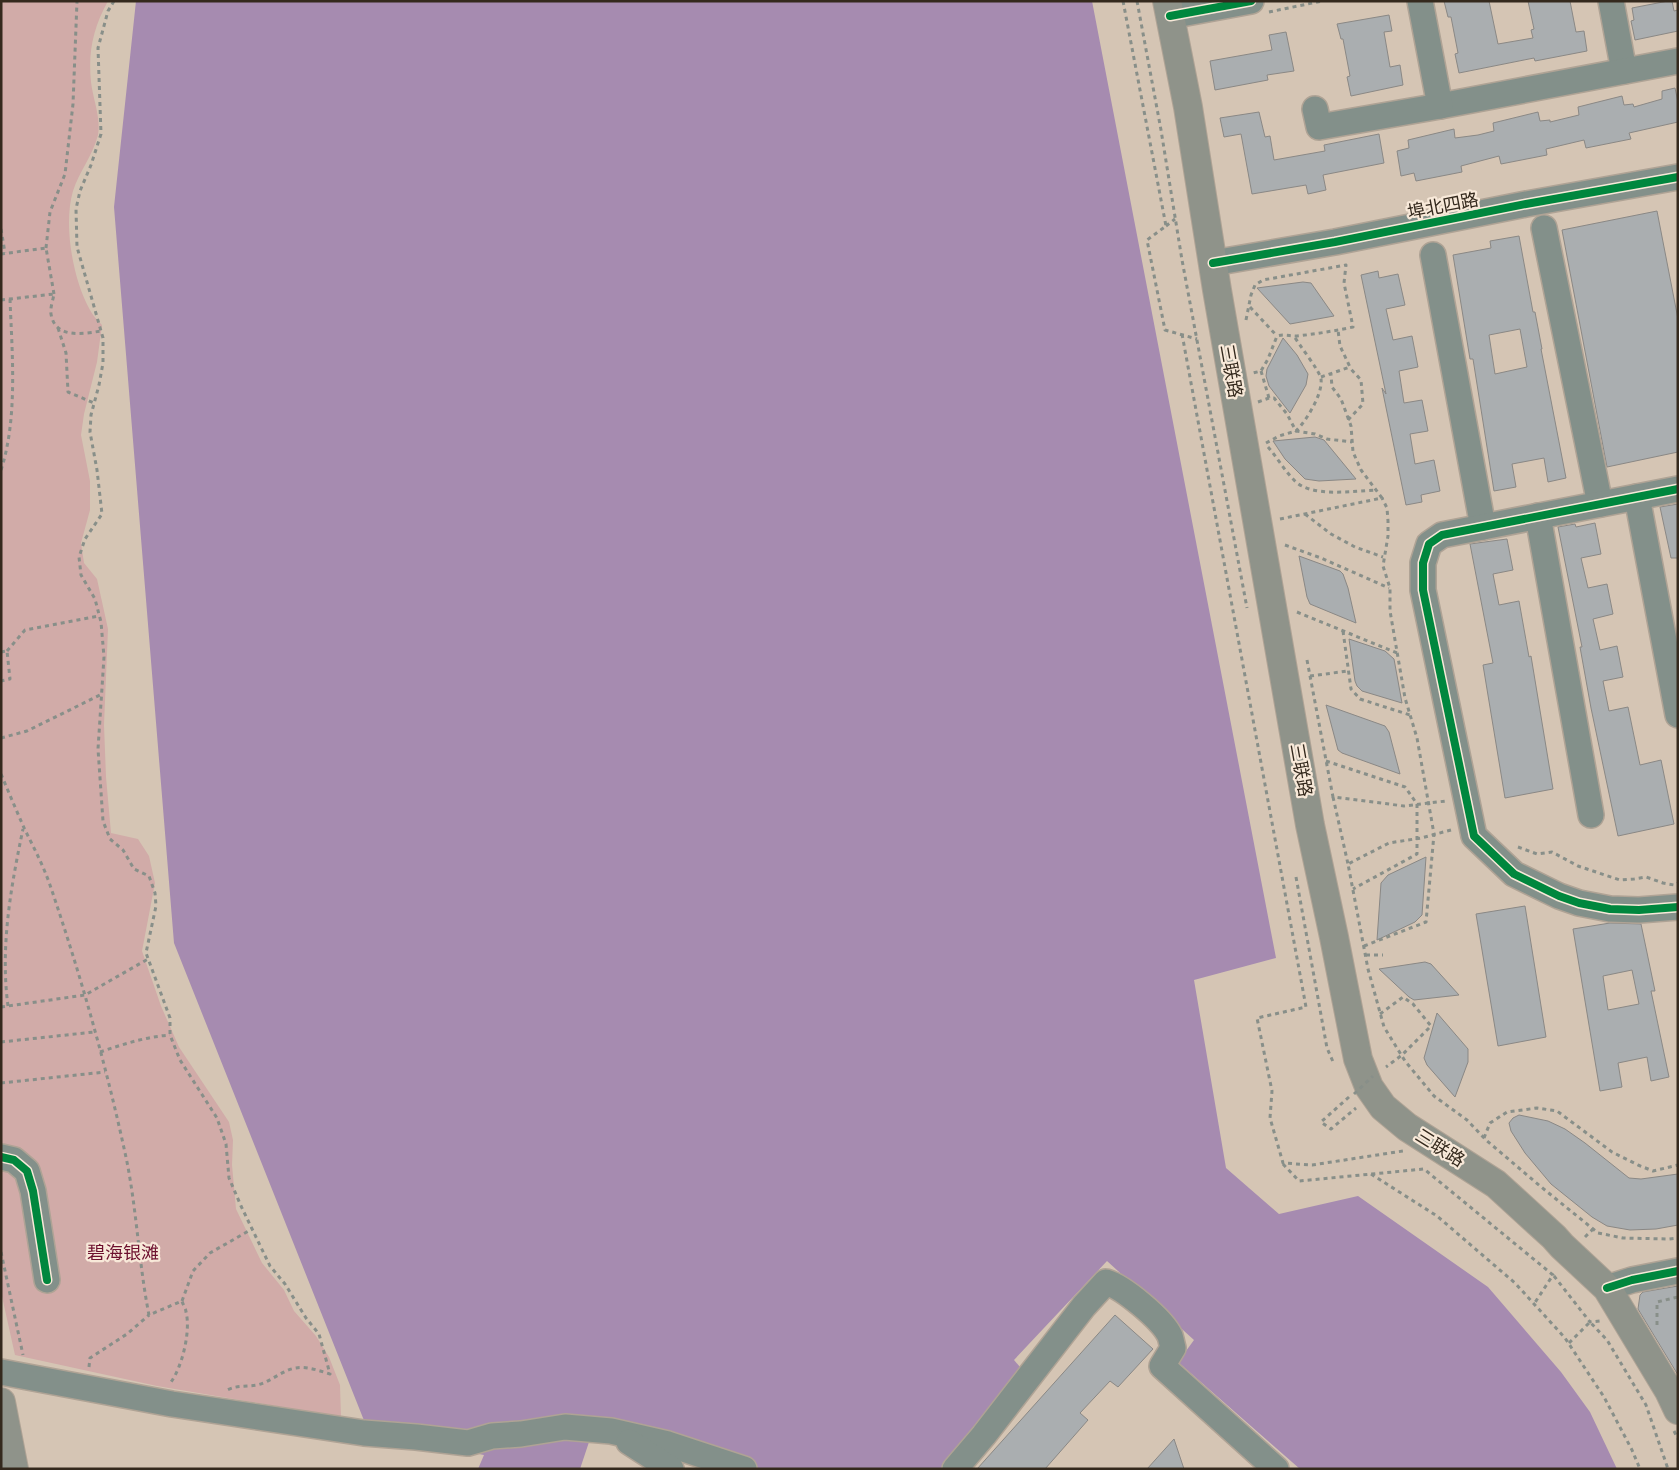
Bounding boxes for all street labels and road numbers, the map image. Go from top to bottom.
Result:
street label: 埠北四路 [1406,188,1480,224]
street label: 三联路 [1215,343,1247,399]
street label: 三联路 [1285,742,1317,798]
street label: 三联路 [1411,1124,1469,1172]

